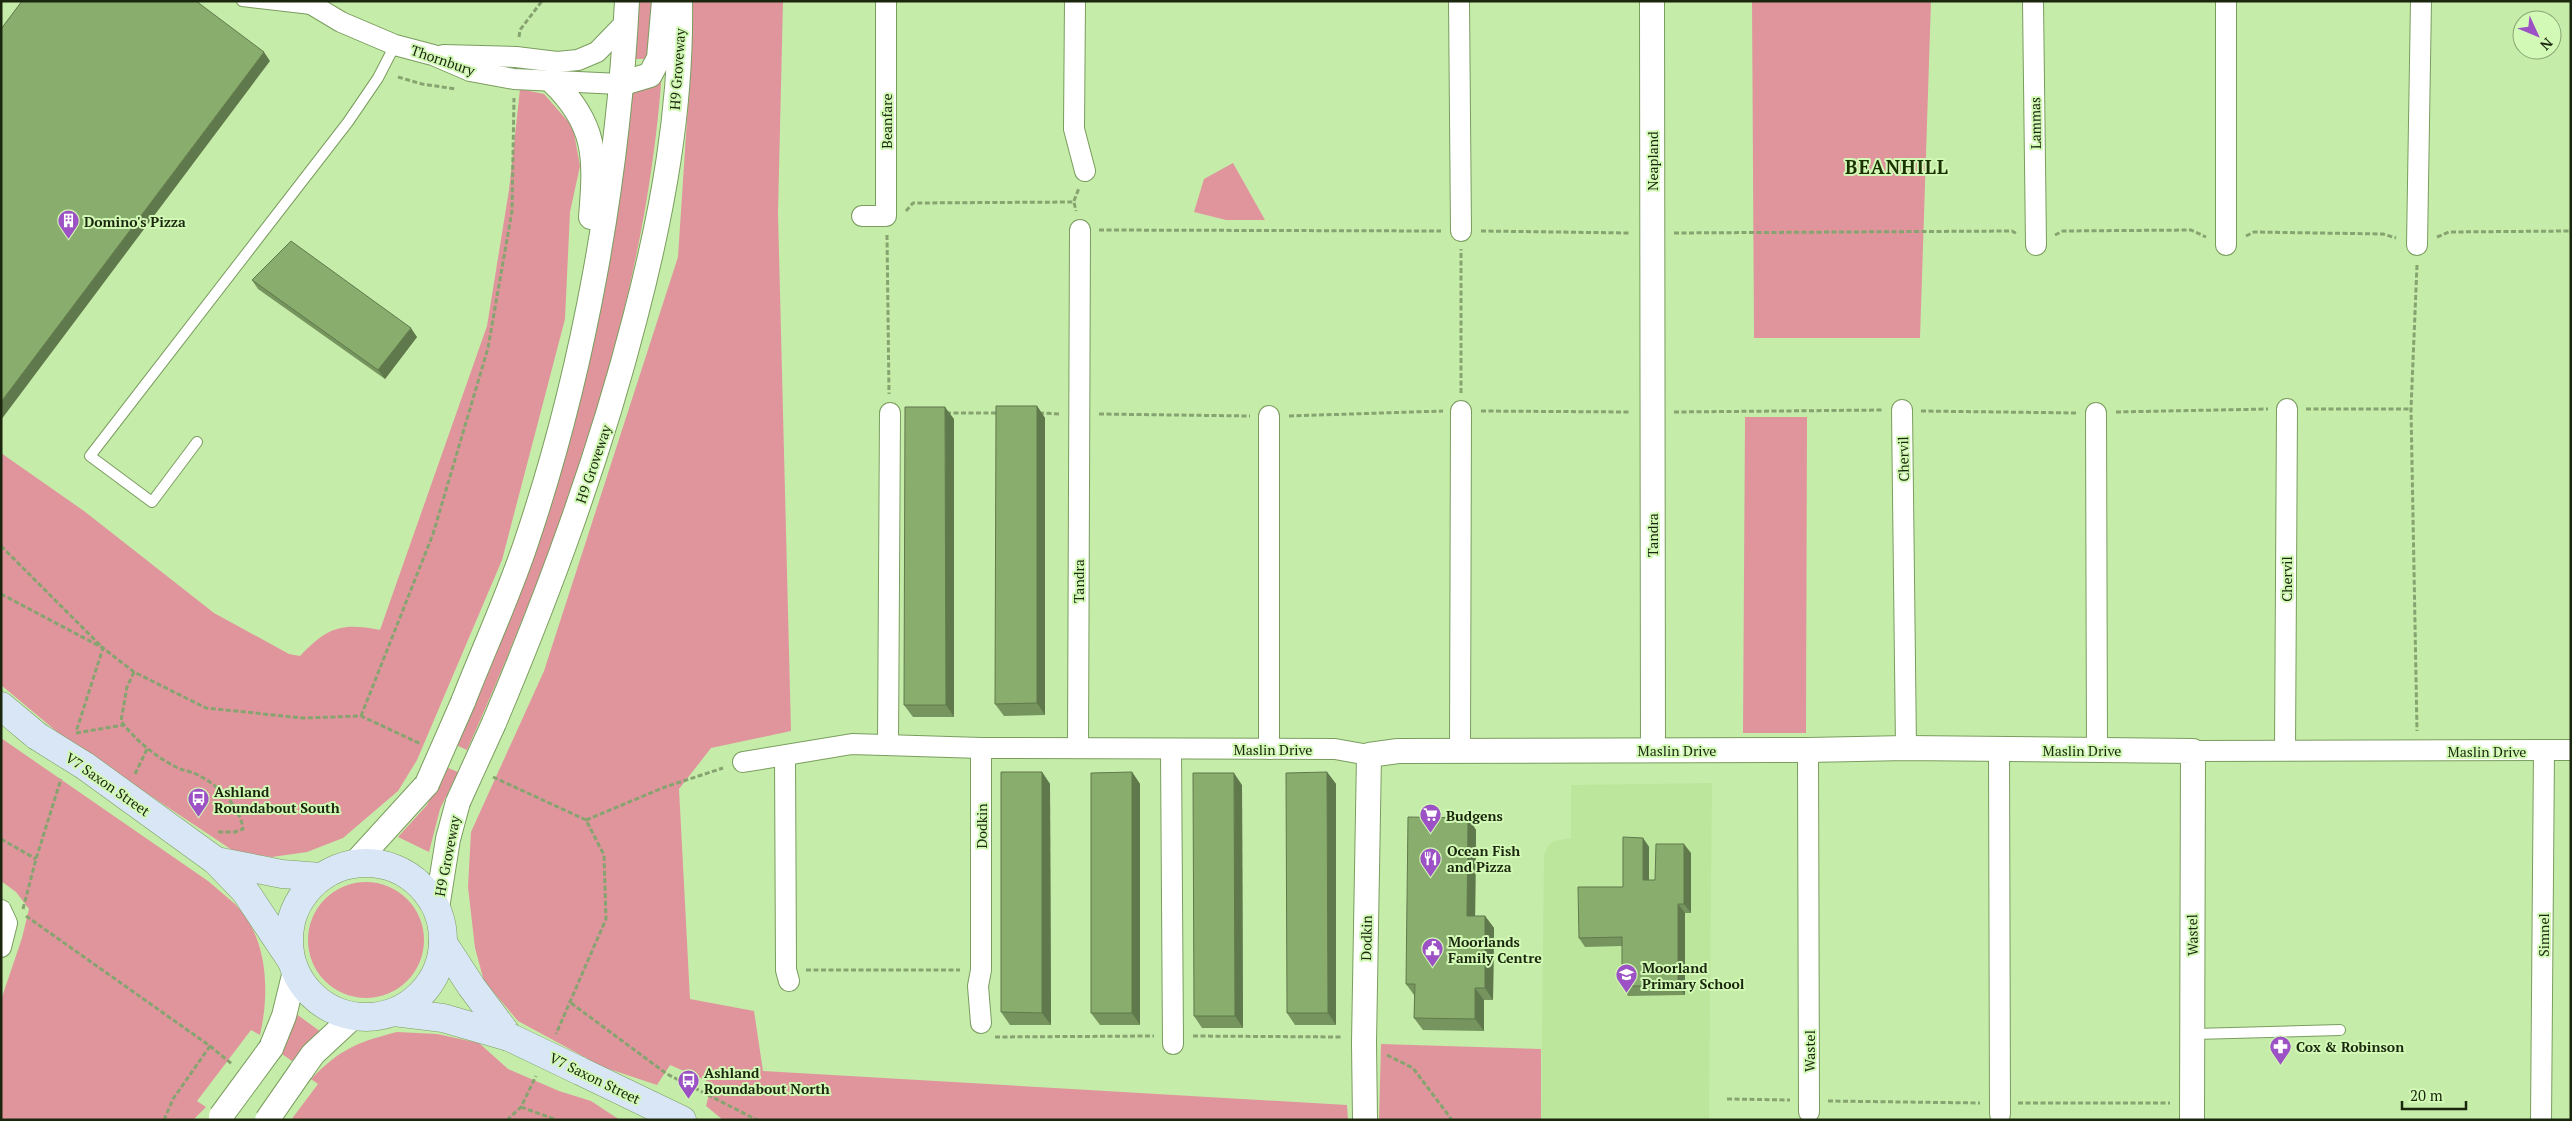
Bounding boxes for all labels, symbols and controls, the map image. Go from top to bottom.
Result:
north arrow [2512,10,2562,60]
street label: H9 Groveway [665,27,689,110]
text: N [2536,34,2557,55]
street label: Thornbury [408,40,478,80]
street label: Beanfare [877,93,896,149]
street label: Lammas [2025,97,2045,149]
street label: Neapland [1643,131,1662,191]
district label: BEANHILL [1845,154,1949,179]
building icon: Domino's Pizza [56,209,80,240]
place label: Domino's Pizza [84,212,186,231]
street label: H9 Groveway [571,421,616,506]
street label: Chervil [1893,436,1913,482]
street label: Tandra [1643,513,1662,557]
street label: Chervil [2277,556,2296,602]
street label: Tandra [1069,559,1088,603]
street label: Maslin Drive [1234,740,1312,759]
street label: Maslin Drive [1638,741,1716,760]
street label: Maslin Drive [2043,741,2121,760]
street label: Maslin Drive [2448,742,2526,761]
street label: V7 Saxon Street [62,748,155,821]
place label: Ashland Roundabout South [214,782,340,817]
bus stop icon: Ashland Roundabout South [186,787,210,818]
street label: Dodkin [972,803,991,849]
supermarket icon: Budgens [1418,803,1442,834]
place label: Budgens [1446,806,1503,825]
street label: H9 Groveway [430,813,464,898]
place label: Ocean Fish and Pizza [1447,841,1520,876]
restaurant icon: Ocean Fish and Pizza [1419,846,1443,877]
street label: Simnel [2534,913,2553,957]
street label: Wastel [2182,914,2202,956]
street label: Dodkin [1356,915,1376,961]
place label: Moorlands Family Centre [1448,932,1542,967]
public building icon: Moorlands Family Centre [1420,937,1444,968]
place label: Moorland Primary School [1642,958,1745,993]
school or university icon: Moorland Primary School [1614,963,1638,994]
street label: Wastel [1800,1030,1819,1072]
pharmacy icon: Cox & Robinson [2268,1034,2292,1065]
place label: Cox & Robinson [2296,1037,2404,1056]
street label: V7 Saxon Street [546,1048,644,1109]
place label: Ashland Roundabout North [704,1063,830,1098]
bus stop icon: Ashland Roundabout North [676,1068,700,1099]
scale bar [2402,1078,2466,1110]
text: 20 m [2410,1085,2443,1105]

